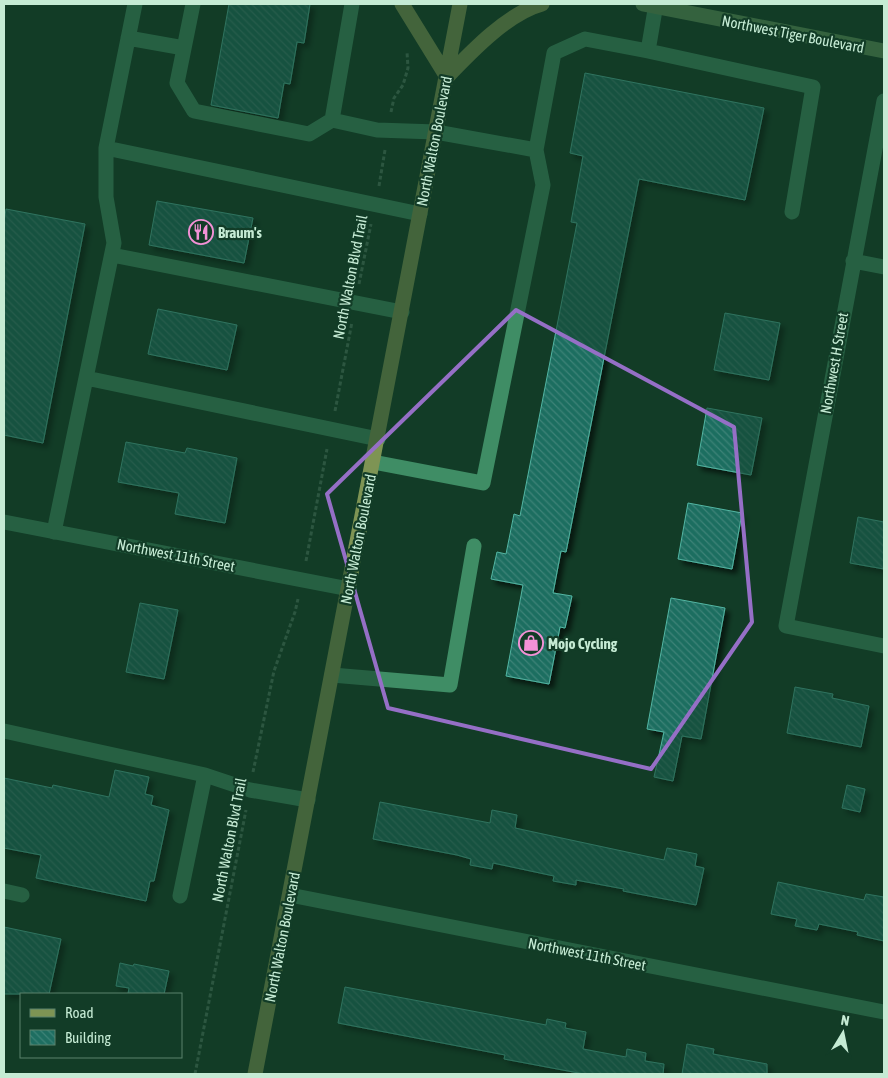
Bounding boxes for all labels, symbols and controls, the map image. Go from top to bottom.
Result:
street label: Northwest Tiger Boulevard [720,12,866,56]
street label: North Walton Boulevard [413,74,455,208]
street label: North Walton Blvd Trail [330,213,370,341]
restaurant icon: Braum's [188,219,214,245]
place label: Braum's [218,224,262,241]
street label: Northwest H Street [817,311,851,415]
street label: North Walton Boulevard [337,472,379,606]
street label: Northwest 11th Street [116,535,236,575]
shop icon: Mojo Cycling [518,630,544,656]
place label: Mojo Cycling [548,635,618,652]
street label: North Walton Blvd Trail [209,776,249,904]
street label: North Walton Boulevard [261,870,303,1004]
street label: Northwest 11th Street [527,934,647,974]
legend [20,993,182,1058]
text: Road [65,1004,94,1021]
north arrow [818,1008,868,1058]
text: N [840,1012,851,1029]
text: Building [65,1029,111,1046]

